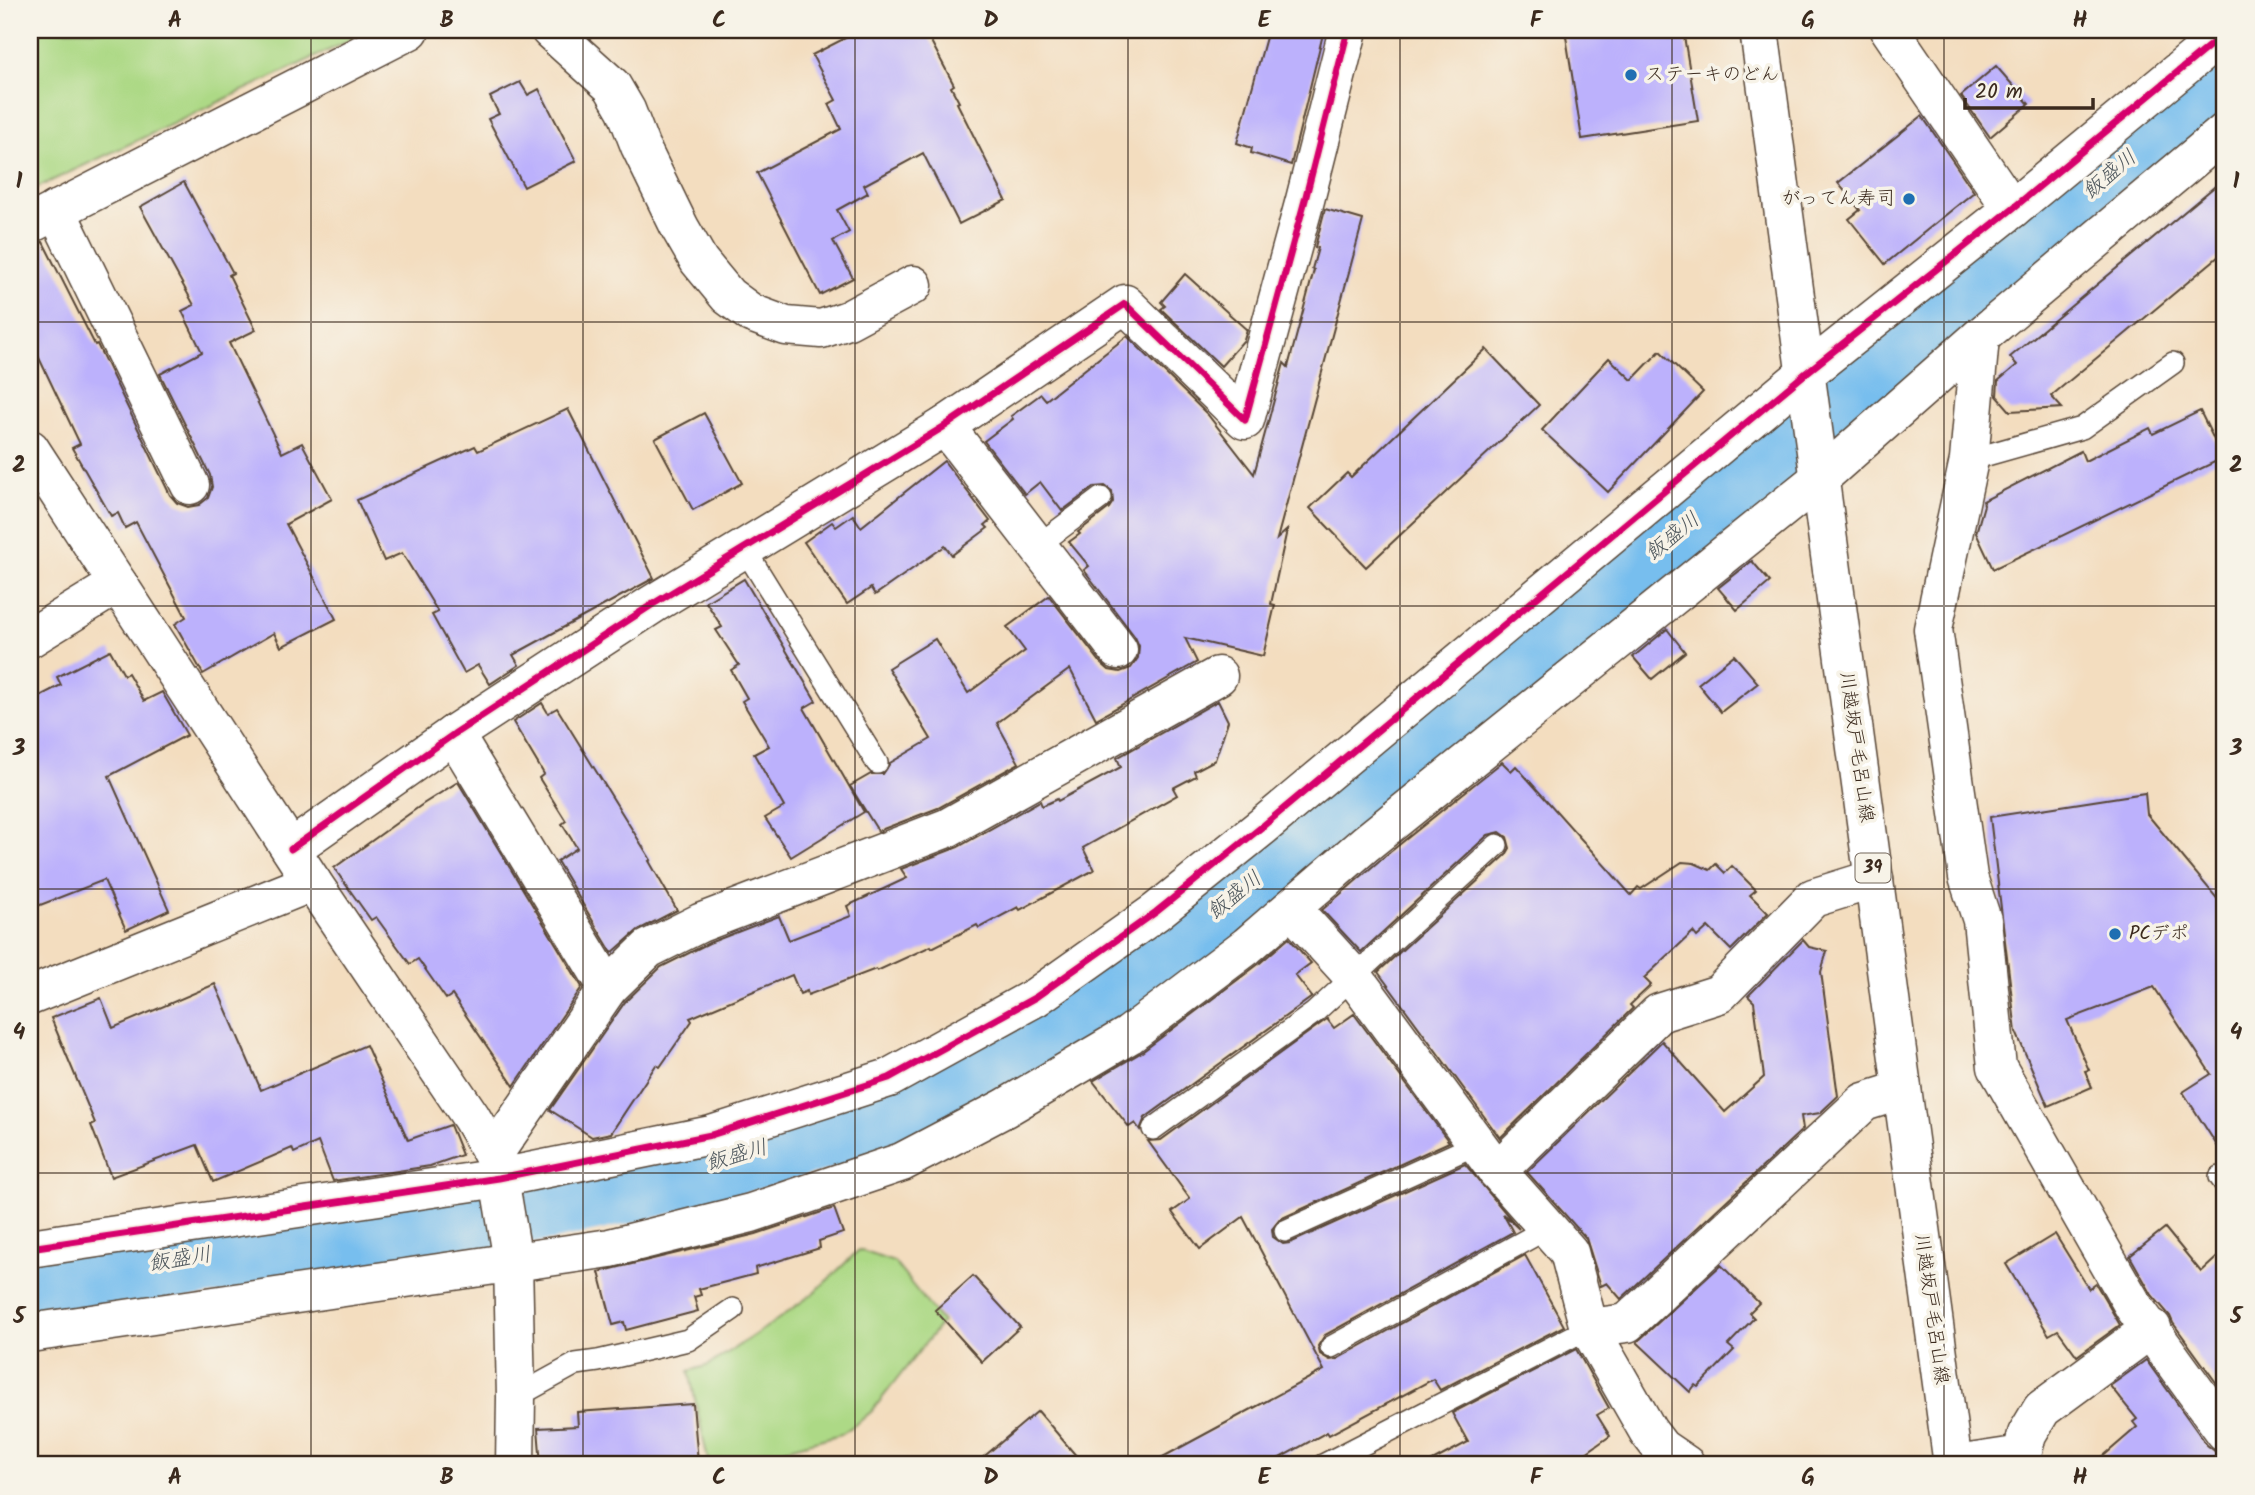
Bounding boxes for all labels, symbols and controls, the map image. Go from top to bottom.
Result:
text: A [168,3,182,39]
text: B [440,3,454,39]
text: C [712,3,726,39]
text: D [983,3,999,39]
text: E [1258,3,1272,39]
text: F [1530,3,1544,39]
text: G [1801,3,1815,39]
text: H [2073,3,2088,39]
place label: ステーキのどん [1645,60,1780,90]
scale bar [1965,66,2092,110]
marker: ステーキのどん [1623,67,1639,83]
text: 20 m [1975,76,2023,109]
water label: 飯盛川 [2075,142,2145,208]
text: 1 [16,164,23,200]
text: 1 [2233,164,2240,200]
place label: がってん寿司 [1781,184,1895,214]
marker: がってん寿司 [1901,191,1917,207]
text: 2 [12,448,26,484]
text: 2 [2229,448,2243,484]
water label: 飯盛川 [1638,504,1708,570]
street label: 川越坂戸毛呂山線 [1831,670,1881,824]
text: 3 [12,731,26,767]
text: 3 [2229,731,2243,767]
road number: 39 [1856,854,1890,882]
water label: 飯盛川 [1200,863,1270,929]
place label: PCデポ [2129,919,2189,949]
marker: PCデポ [2107,926,2123,942]
text: 4 [13,1015,26,1051]
text: 4 [2230,1015,2243,1051]
water label: 飯盛川 [702,1131,772,1181]
street label: 川越坂戸毛呂山線 [1906,1232,1956,1386]
water label: 飯盛川 [146,1239,214,1281]
text: 5 [12,1299,27,1335]
text: 5 [2229,1299,2244,1335]
text: A [168,1460,182,1495]
text: B [440,1460,454,1495]
text: C [712,1460,726,1495]
text: D [983,1460,999,1495]
text: E [1258,1460,1272,1495]
text: F [1530,1460,1544,1495]
text: G [1801,1460,1815,1495]
text: H [2073,1460,2088,1495]

